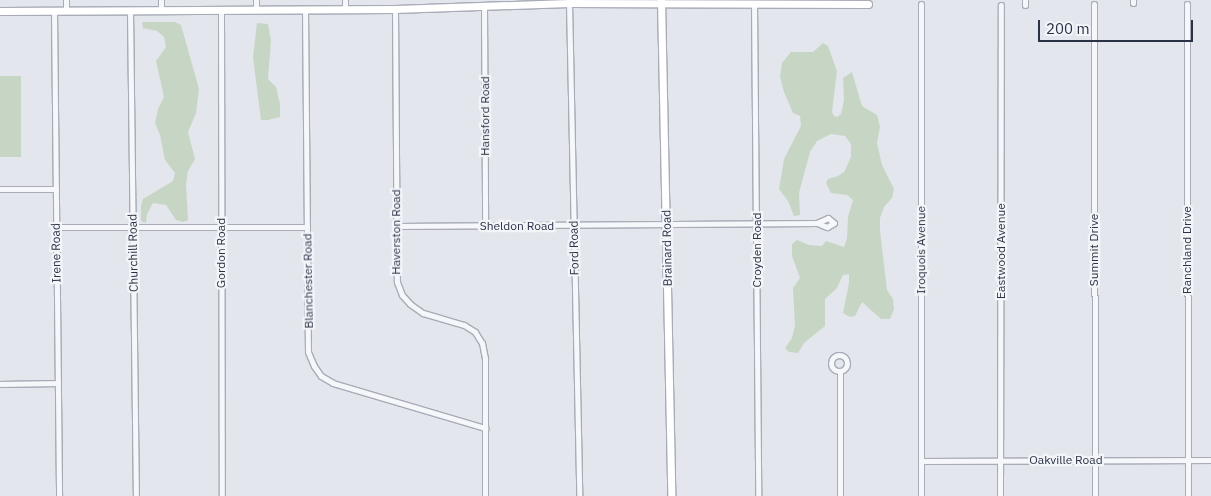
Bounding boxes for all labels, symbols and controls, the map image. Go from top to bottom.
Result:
scale bar [1041,10,1196,42]
text: 200 m [1046,19,1090,38]
street label: Hansford Road [478,76,492,156]
street label: Haverston Road [389,189,403,275]
street label: Eastwood Avenue [994,203,1008,299]
street label: Iroquois Avenue [914,206,928,294]
street label: Ranchland Drive [1180,206,1194,294]
street label: Brainard Road [659,210,675,286]
street label: Croyden Road [750,212,764,288]
street label: Churchill Road [125,214,141,292]
street label: Summit Drive [1087,214,1101,286]
street label: Gordon Road [214,218,228,288]
street label: Sheldon Road [480,219,554,233]
street label: Ford Road [566,220,582,276]
street label: Irene Road [48,223,64,283]
street label: Blanchester Road [300,233,316,329]
street label: Oakville Road [1029,453,1103,467]

